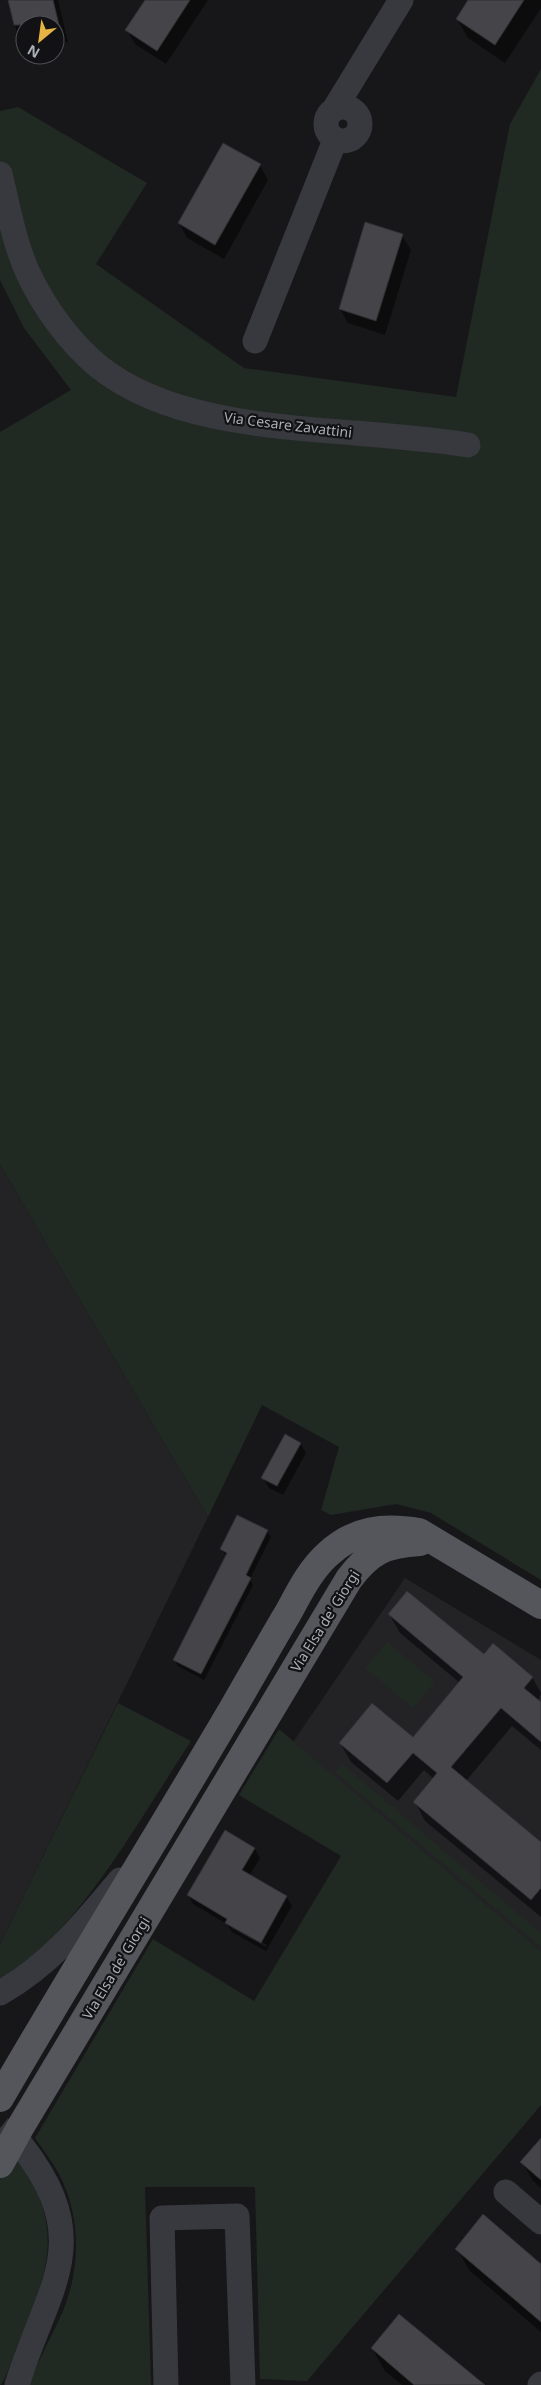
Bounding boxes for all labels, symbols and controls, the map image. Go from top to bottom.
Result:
north arrow [15,15,65,65]
text: N [24,41,43,63]
street label: Via Cesare Zavattini [223,407,353,442]
street label: Via Elsa de' Giorgi [286,1566,363,1675]
street label: Via Elsa de' Giorgi [77,1913,154,2023]

